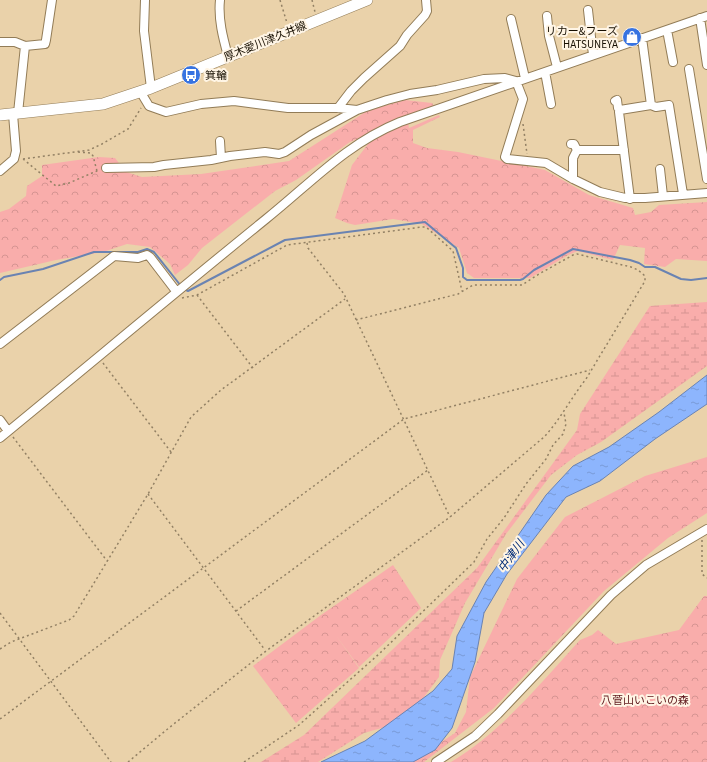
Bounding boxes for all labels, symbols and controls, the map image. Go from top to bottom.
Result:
street label: 厚木愛川津久井線 [222,18,309,65]
place label: リカー&フーズ HATSUNEYA [546,24,618,52]
shop icon: リカー&フーズ HATSUNEYA [621,26,643,48]
bus stop icon: 箕輪 [180,64,202,86]
place label: 箕輪 [205,68,227,83]
water label: 中津川 [494,535,530,576]
park label: 八菅山いこいの森 [601,693,689,708]

